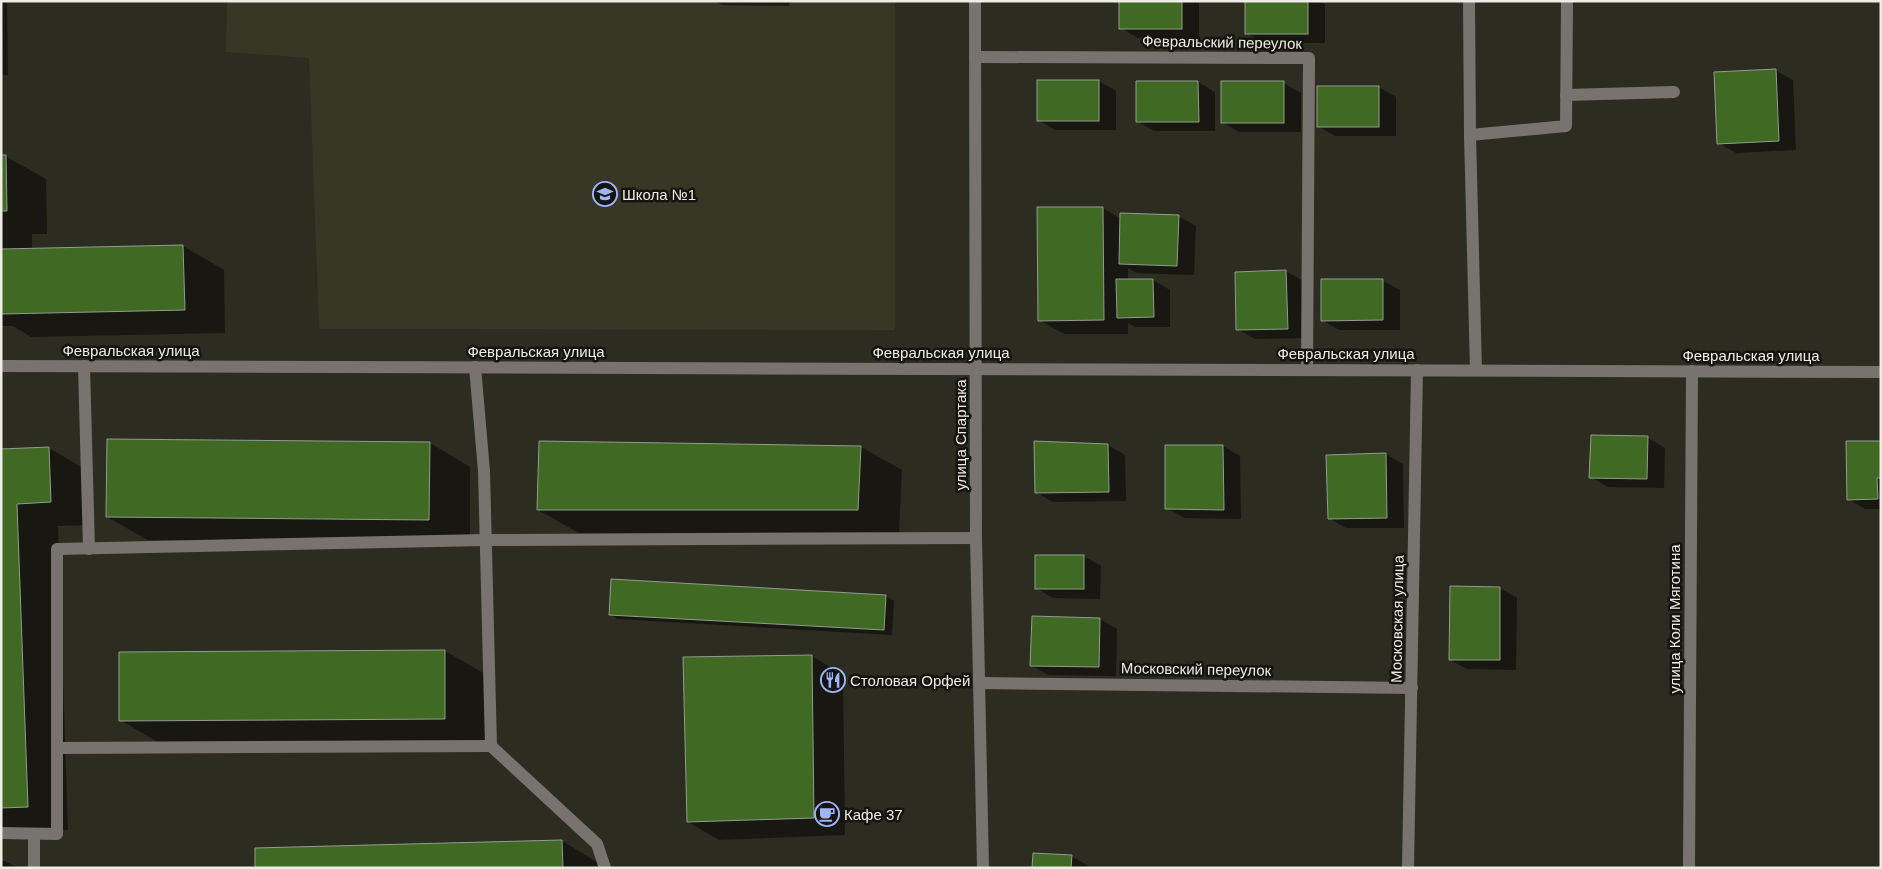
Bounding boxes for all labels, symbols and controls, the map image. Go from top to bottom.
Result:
street label: Февральский переулок [1142,32,1303,52]
school or university icon: Школа №1 [592,181,618,207]
place label: Школа №1 [622,186,696,203]
street label: Февральская улица [62,342,200,359]
street label: Февральская улица [467,343,605,360]
street label: Февральская улица [872,344,1010,361]
street label: Февральская улица [1277,345,1415,362]
street label: Февральская улица [1682,347,1820,364]
street label: улица Спартака [952,379,969,491]
street label: улица Коли Мяготина [1666,544,1683,694]
street label: Московская улица [1387,554,1407,683]
street label: Московский переулок [1121,659,1272,679]
restaurant icon: Столовая Орфей [820,667,846,693]
place label: Столовая Орфей [850,672,970,689]
cafe icon: Кафе 37 [814,801,840,827]
place label: Кафе 37 [844,806,903,823]

